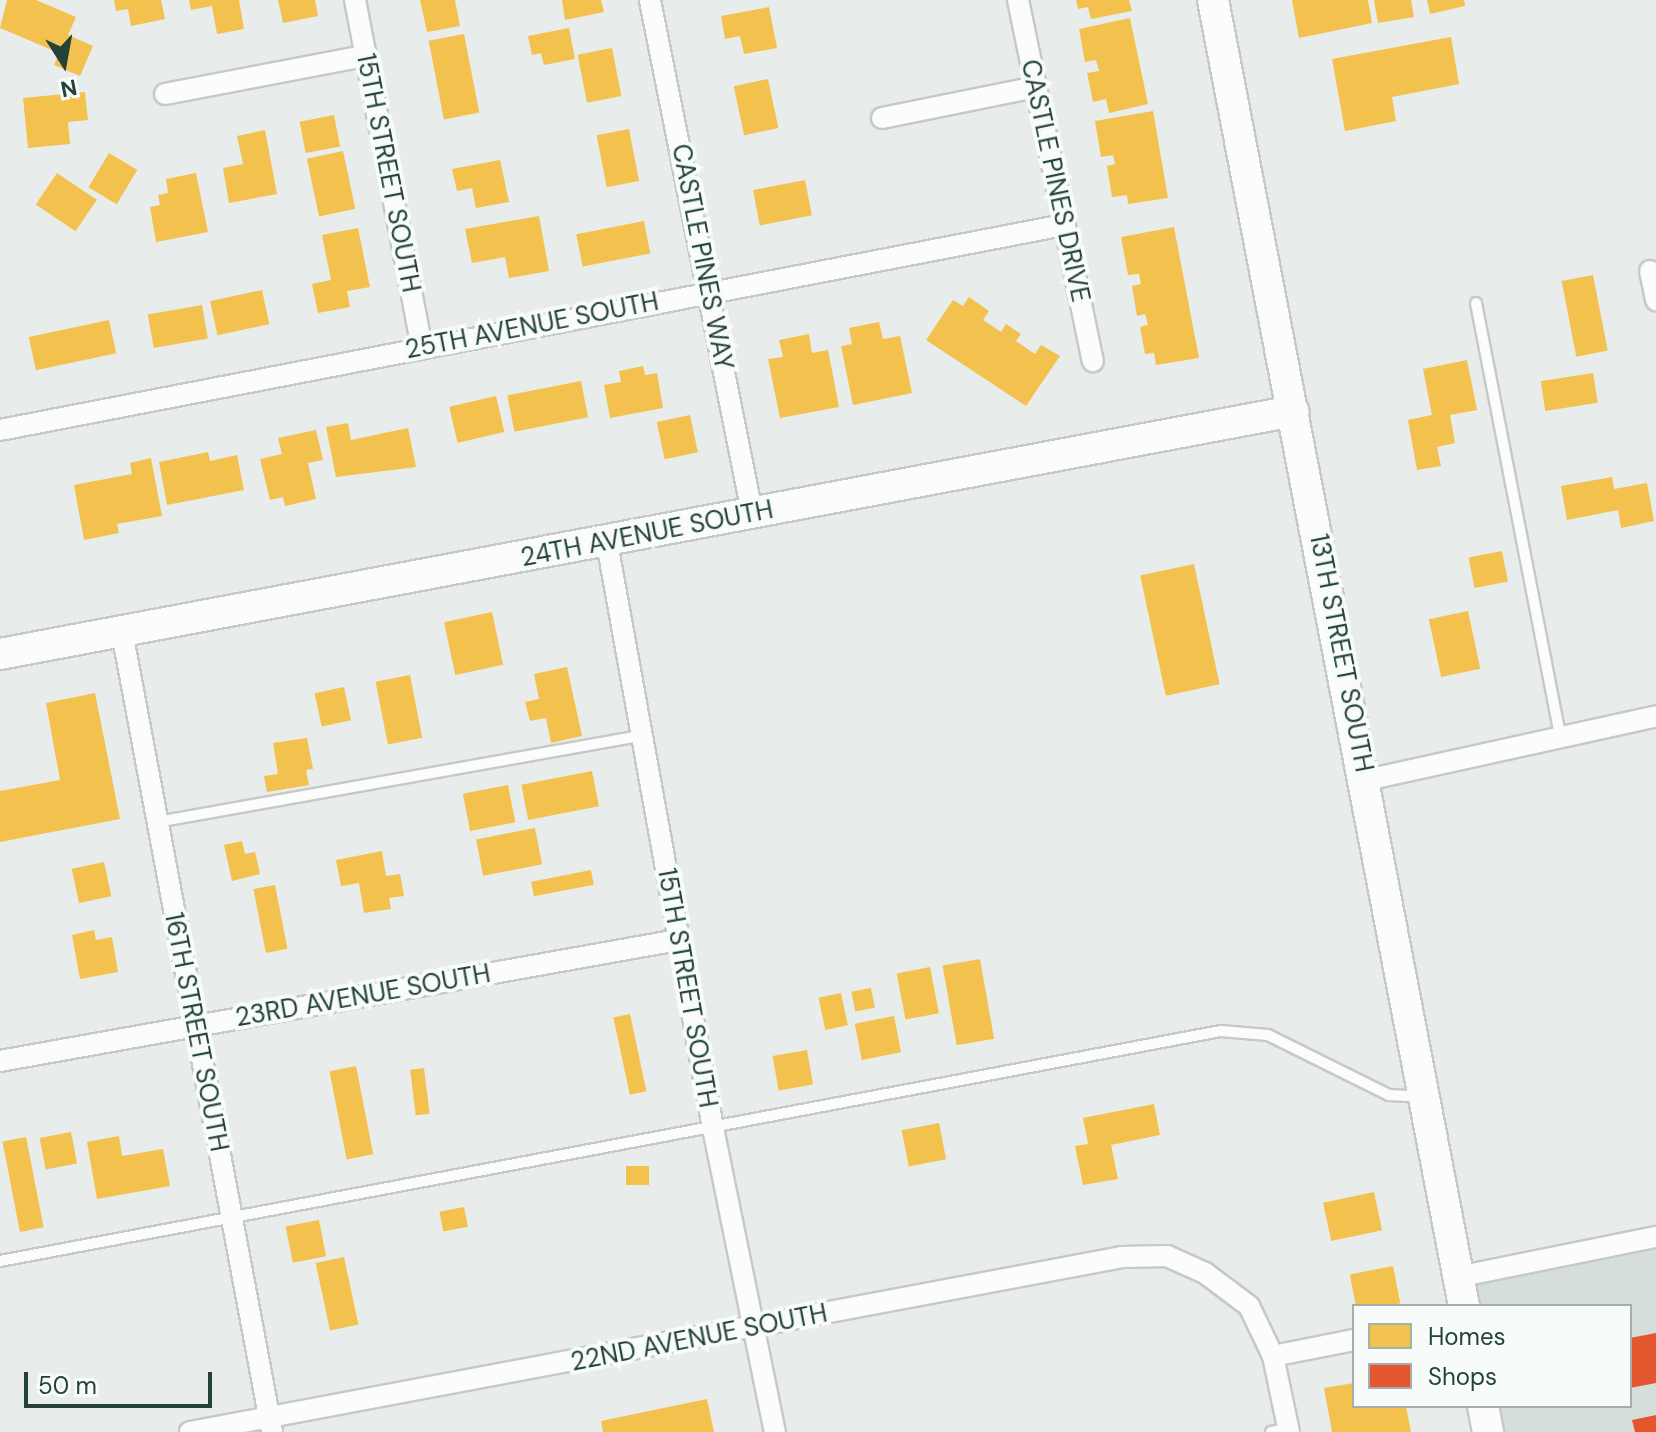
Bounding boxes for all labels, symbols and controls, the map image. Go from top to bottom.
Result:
north arrow [24,24,104,104]
street label: 15TH STREET SOUTH [350,51,426,295]
street label: CASTLE PINES DRIVE [1014,57,1096,305]
text: N [58,72,79,104]
street label: CASTLE PINES WAY [665,141,739,373]
street label: 25TH AVENUE SOUTH [403,286,661,366]
street label: 24TH AVENUE SOUTH [518,494,776,574]
street label: 13TH STREET SOUTH [1303,531,1379,775]
street label: 15TH STREET SOUTH [651,866,723,1110]
street label: 16TH STREET SOUTH [158,910,234,1154]
street label: 23RD AVENUE SOUTH [233,958,493,1034]
street label: 22ND AVENUE SOUTH [568,1298,830,1378]
legend [1352,1304,1632,1408]
text: Homes [1428,1321,1506,1352]
scale bar [28,1356,216,1406]
text: Shops [1428,1361,1497,1392]
text: 50 m [38,1370,97,1401]

